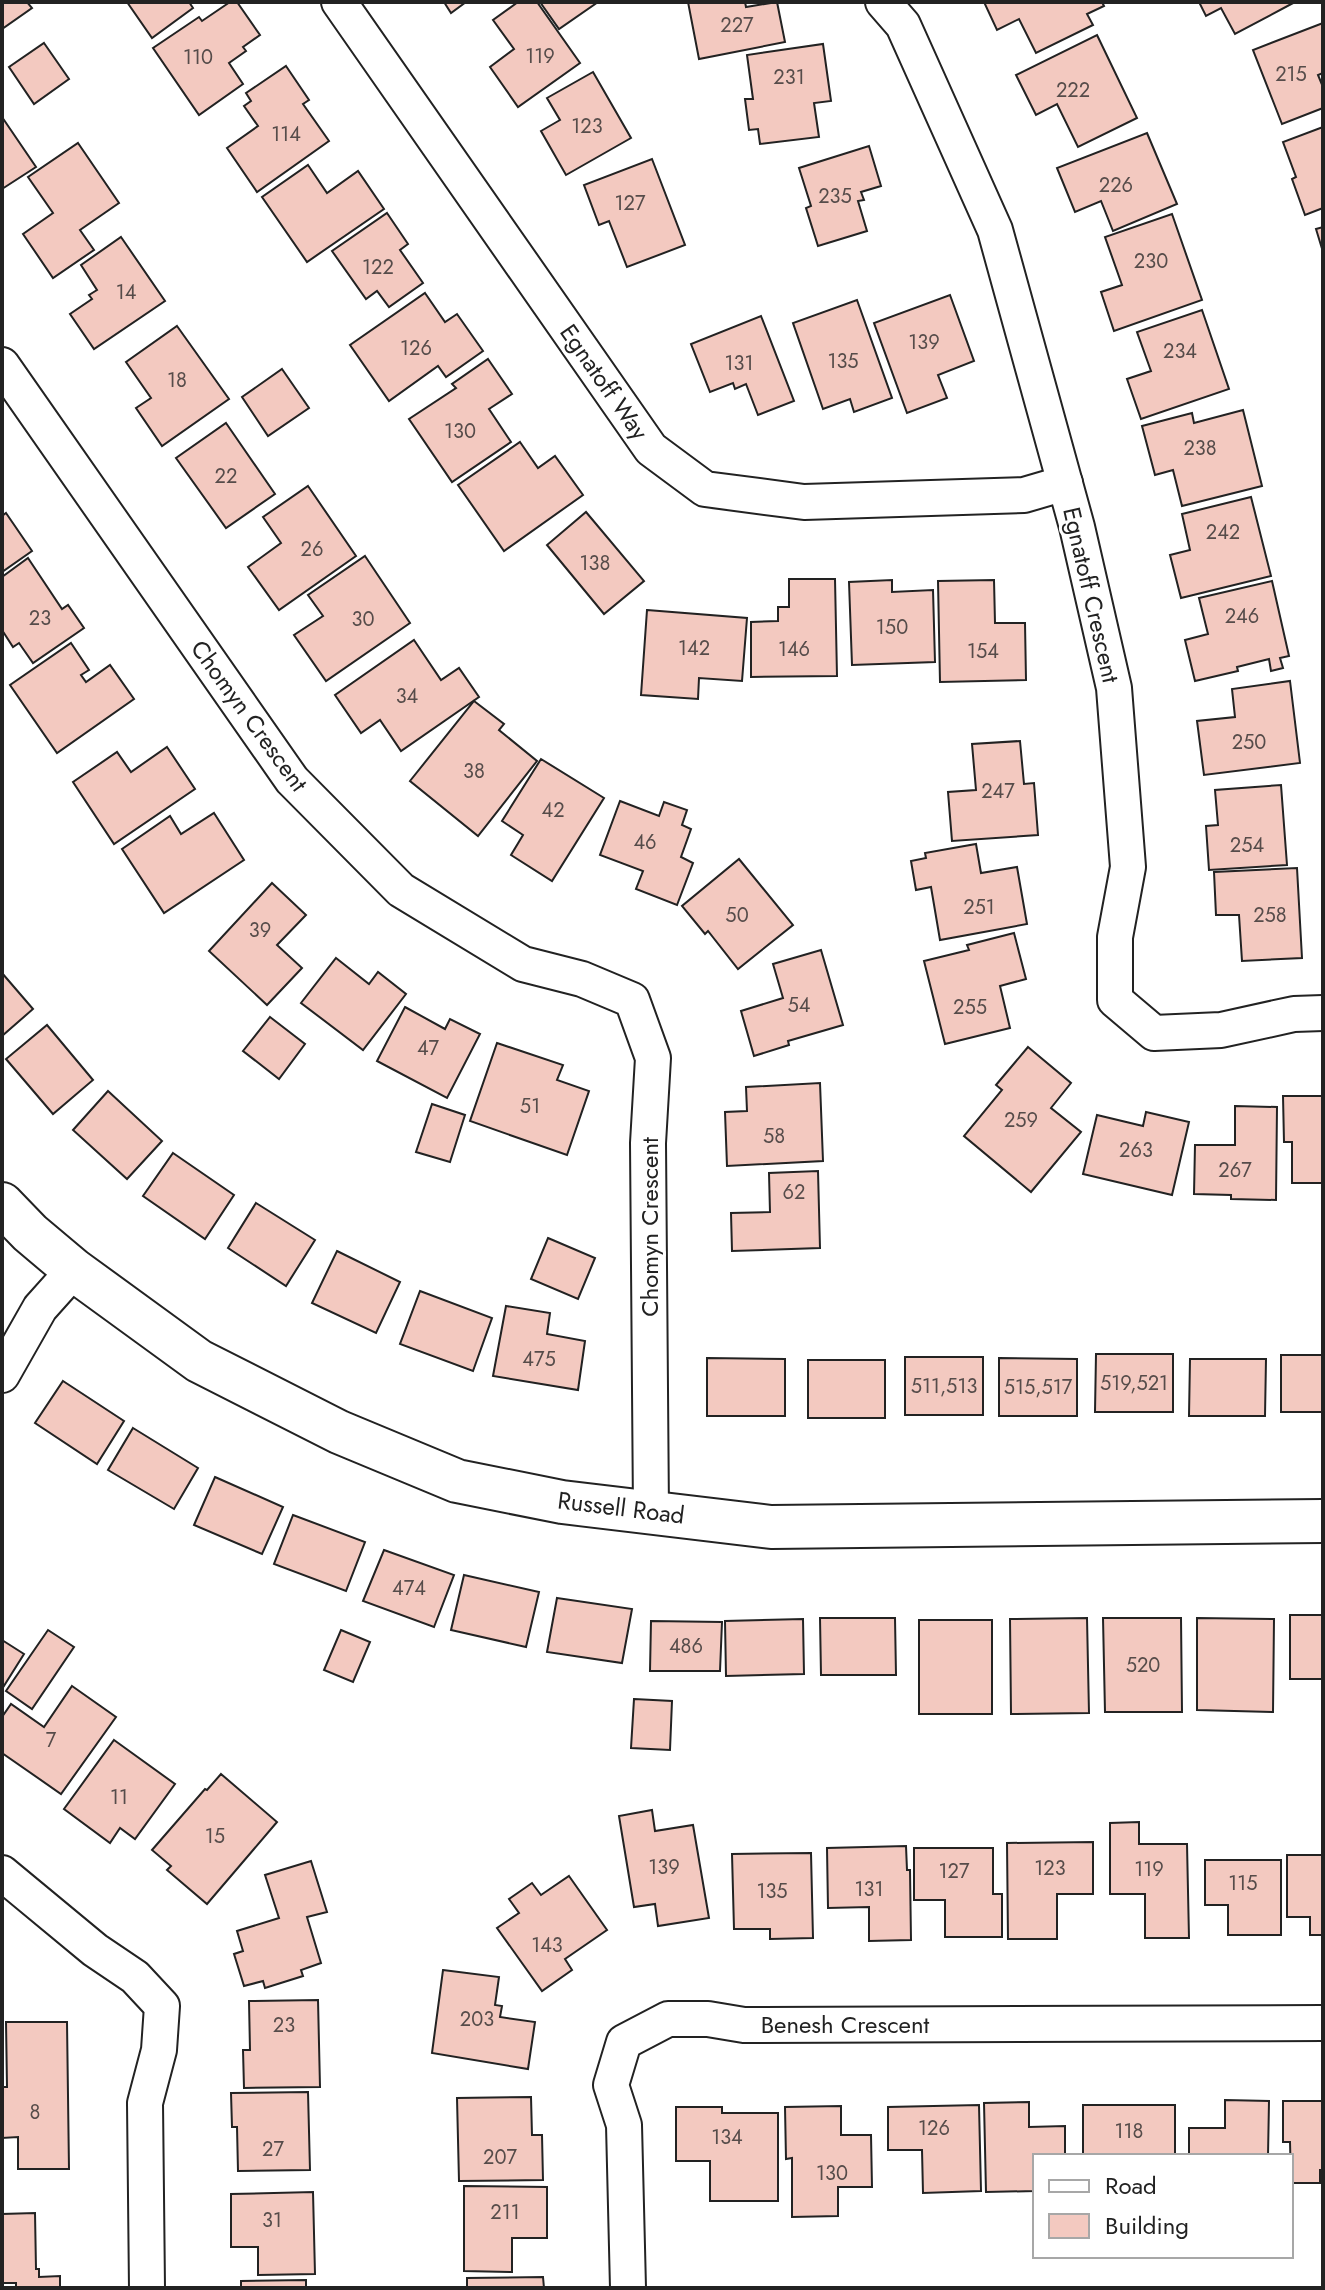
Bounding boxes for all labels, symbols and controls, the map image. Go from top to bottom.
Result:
house number: 227 [720,11,754,40]
house number: 119 [525,42,555,71]
house number: 110 [183,43,213,72]
house number: 215 [1275,60,1307,89]
house number: 231 [773,63,805,92]
house number: 222 [1056,76,1090,105]
house number: 123 [571,112,603,141]
house number: 114 [271,120,301,149]
house number: 226 [1099,171,1133,200]
house number: 235 [818,182,852,211]
house number: 127 [615,189,646,218]
house number: 230 [1134,247,1168,276]
house number: 122 [362,253,394,282]
house number: 14 [116,278,137,307]
street label: Egnatoff Way [552,317,657,447]
house number: 139 [908,328,940,357]
house number: 126 [400,334,432,363]
house number: 234 [1163,337,1197,366]
house number: 135 [827,347,859,376]
house number: 131 [725,349,753,378]
house number: 18 [167,366,187,395]
house number: 130 [444,417,476,446]
house number: 238 [1183,434,1217,463]
house number: 22 [215,462,237,491]
street label: Egnatoff Crescent [1054,504,1129,686]
house number: 242 [1206,518,1240,547]
house number: 26 [301,535,323,564]
house number: 138 [580,549,610,578]
house number: 246 [1225,602,1259,631]
house number: 23 [29,604,51,633]
house number: 30 [352,605,374,634]
house number: 150 [876,613,908,642]
street label: Chomyn Crescent [182,633,316,799]
house number: 142 [678,634,710,663]
house number: 146 [778,635,810,664]
house number: 154 [967,637,999,666]
house number: 34 [396,682,419,711]
house number: 250 [1232,728,1266,757]
house number: 38 [463,757,485,786]
house number: 247 [981,777,1015,806]
house number: 42 [541,796,565,825]
house number: 46 [633,828,657,857]
house number: 254 [1230,831,1264,860]
house number: 251 [963,893,995,922]
house number: 50 [725,901,749,930]
house number: 258 [1253,901,1287,930]
house number: 39 [249,916,271,945]
house number: 54 [788,991,811,1020]
house number: 255 [953,993,987,1022]
house number: 47 [417,1034,440,1063]
house number: 51 [520,1092,540,1121]
house number: 259 [1004,1106,1038,1135]
house number: 58 [763,1122,785,1151]
house number: 263 [1119,1136,1153,1165]
street label: Chomyn Crescent [632,1137,667,1317]
house number: 267 [1218,1156,1252,1185]
house number: 62 [783,1178,805,1207]
house number: 475 [522,1345,556,1374]
house number: 519,521 [1100,1369,1168,1398]
house number: 511,513 [911,1372,977,1401]
house number: 515,517 [1004,1373,1073,1402]
street label: Russell Road [556,1482,687,1533]
house number: 474 [392,1574,426,1603]
house number: 486 [669,1632,703,1661]
house number: 520 [1126,1651,1160,1680]
house number: 7 [46,1726,57,1755]
house number: 11 [110,1783,128,1812]
house number: 15 [205,1822,225,1851]
house number: 139 [648,1853,680,1882]
house number: 123 [1034,1854,1066,1883]
house number: 119 [1134,1855,1164,1884]
house number: 127 [939,1857,970,1886]
house number: 115 [1228,1869,1258,1898]
house number: 131 [855,1875,883,1904]
house number: 135 [756,1877,788,1906]
house number: 143 [531,1931,563,1960]
house number: 203 [460,2005,494,2034]
street label: Benesh Crescent [761,2007,930,2042]
house number: 23 [273,2011,295,2040]
house number: 8 [30,2098,40,2127]
house number: 126 [918,2114,950,2143]
house number: 118 [1115,2117,1143,2146]
house number: 134 [711,2123,743,2152]
house number: 27 [262,2135,284,2164]
house number: 207 [483,2143,517,2172]
legend [1033,2154,1293,2258]
house number: 130 [816,2159,848,2188]
text: Road [1105,2168,1157,2203]
house number: 211 [490,2198,520,2227]
house number: 31 [262,2206,282,2235]
text: Building [1105,2208,1189,2243]

